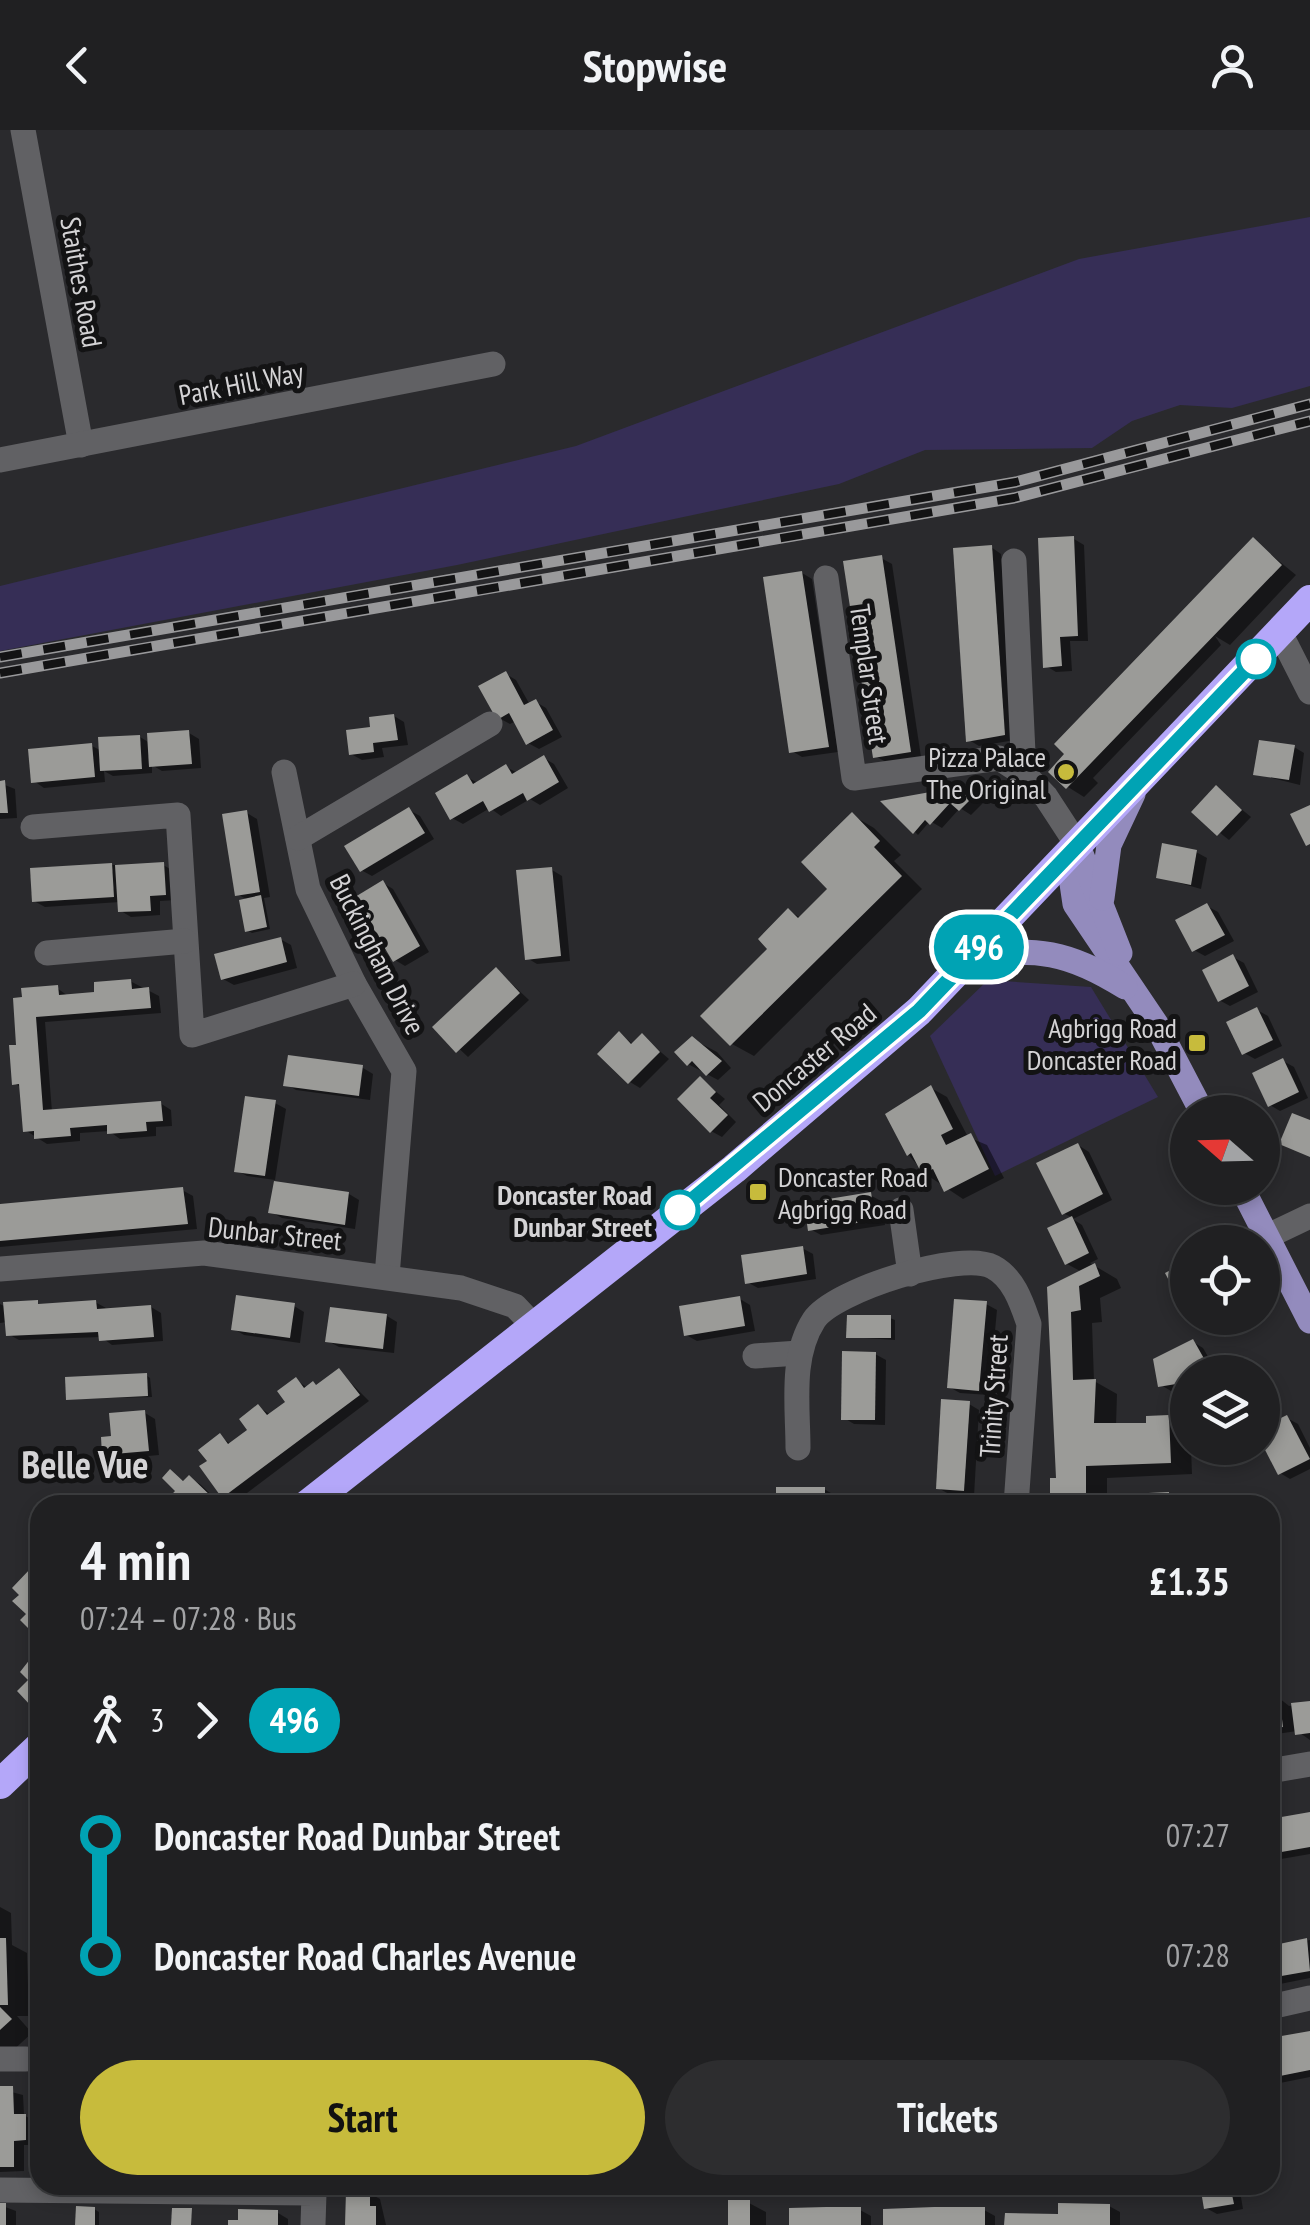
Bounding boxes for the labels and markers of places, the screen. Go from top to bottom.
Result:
unlabelled marker [1237,640,1275,678]
place label: Pizza Palace The Original [926,738,1046,807]
marker: Pizza Palace The Original [1055,761,1077,783]
place label: Agbrigg Road Doncaster Road [1027,1009,1177,1078]
marker: Agbrigg Road Doncaster Road [1186,1032,1208,1054]
place label: Doncaster Road Agbrigg Road [778,1158,928,1227]
place label: Doncaster Road Dunbar Street [497,1176,652,1245]
marker: Doncaster Road Agbrigg Road [747,1181,769,1203]
marker: Doncaster Road Dunbar Street [661,1191,699,1229]

